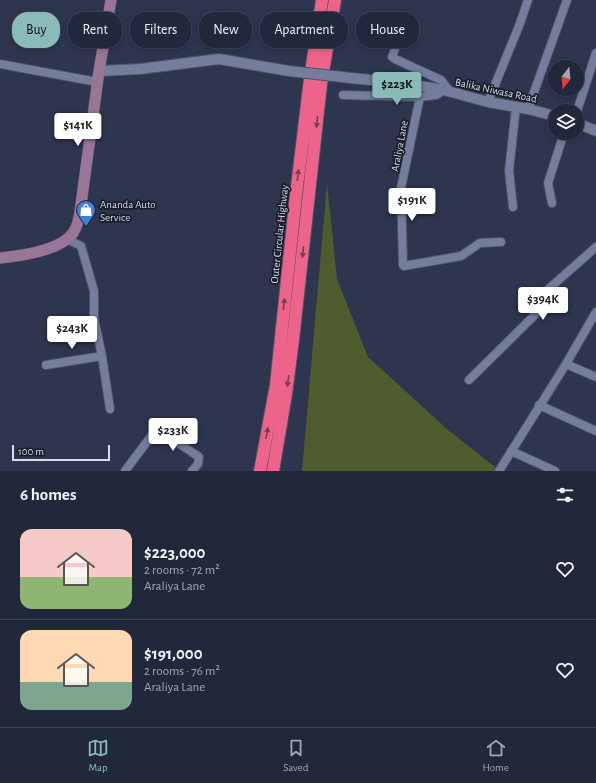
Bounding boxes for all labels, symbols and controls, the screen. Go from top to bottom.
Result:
chip: Buy [12,12,60,48]
chip: Rent [68,12,122,48]
chip: Filters [130,12,191,48]
chip: New [199,12,252,48]
chip: Apartment [260,12,348,48]
chip: House [356,12,419,48]
north arrow [548,60,584,96]
map controls [548,60,584,140]
pin: $223K [369,72,425,106]
street label: Balika Niwasa Road [454,76,538,105]
text: $223K [381,78,413,91]
button: layers [548,104,584,140]
pin: $141K [50,113,106,147]
one-way arrow [314,116,320,129]
text: $141K [63,119,93,132]
street label: Araliya Lane [389,120,410,173]
one-way arrow [295,169,301,181]
street label: Outer Circular Highway [269,184,290,284]
pin: $191K [384,188,440,222]
text: $191K [397,194,427,207]
shop icon: Ananda Auto Service [75,199,97,227]
place label: Ananda Auto Service [100,199,156,223]
one-way arrow [299,246,306,258]
pin: $394K [515,287,571,321]
text: $394K [527,293,559,306]
one-way arrow [281,298,287,310]
pin: $243K [44,316,100,350]
text: $243K [56,322,88,335]
one-way arrow [285,375,291,387]
pin: $233K [145,418,201,452]
text: $233K [158,424,188,437]
one-way arrow [264,427,270,439]
scale bar [12,443,110,462]
text: 100 m [18,446,44,457]
icon: filters [554,484,576,506]
text: 6 homes [20,486,76,503]
text: $223,000 [144,544,205,561]
icon: home [52,545,100,593]
icon: heart [554,558,576,580]
text: 2 rooms · 72 m² [144,564,220,577]
text: Araliya Lane [144,580,205,593]
text: $191,000 [144,645,203,662]
icon: home [52,646,100,694]
icon: heart [554,659,576,681]
text: 2 rooms · 76 m² [144,665,220,678]
text: Araliya Lane [144,681,205,694]
tab: Map [87,737,109,774]
tab: Saved [283,737,308,774]
tab: Home [482,737,509,774]

